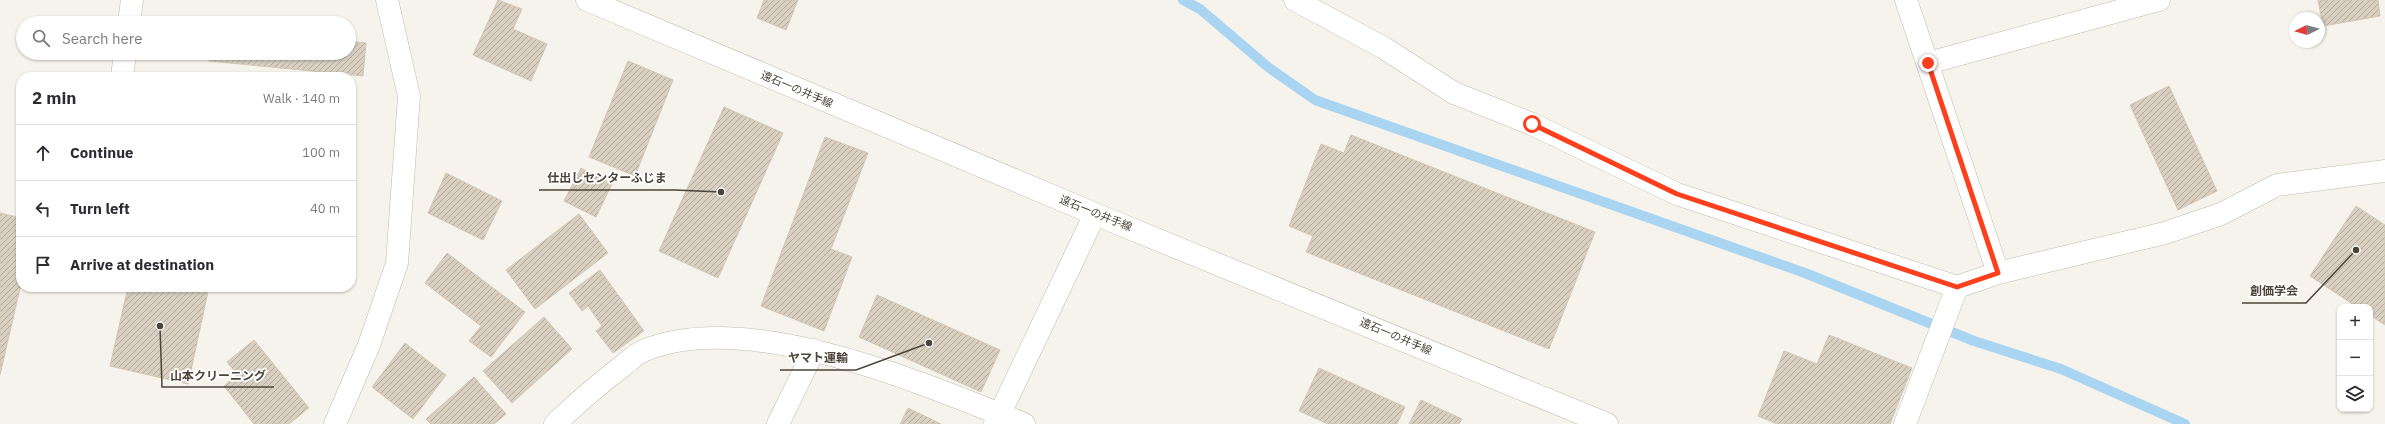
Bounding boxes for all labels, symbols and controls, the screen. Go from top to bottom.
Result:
north arrow [2289,12,2325,48]
search box [16,16,356,60]
icon: search [30,27,52,49]
text: Search here [62,29,142,48]
route end [1919,54,1937,72]
street label: 遠石一の井手線 [759,68,835,110]
text: 2 min [32,87,76,109]
text: Walk · 140 m [263,90,340,107]
route start [1523,115,1541,133]
icon: ahead [32,142,54,164]
text: Continue [70,143,134,162]
text: 100 m [302,144,340,161]
callout: 仕出しセンターふじま [539,166,675,190]
text: 仕出しセンターふじま [547,170,667,185]
street label: 遠石一の井手線 [1058,192,1134,234]
icon: left [32,198,54,220]
text: Turn left [70,199,130,218]
text: 40 m [310,200,340,217]
icon: arrive [32,254,54,276]
text: Arrive at destination [70,255,214,274]
callout: 創価学会 [2242,279,2306,303]
text: 創価学会 [2250,283,2298,298]
map controls [2337,304,2373,412]
button: + [2337,304,2373,340]
street label: 遠石一の井手線 [1358,315,1434,357]
button: − [2337,340,2373,376]
callout: ヤマト運輸 [780,346,856,370]
text: ヤマト運輸 [788,350,848,365]
callout: 山本クリーニング [162,363,274,387]
text: 山本クリーニング [170,368,266,383]
button: layers [2337,376,2373,412]

